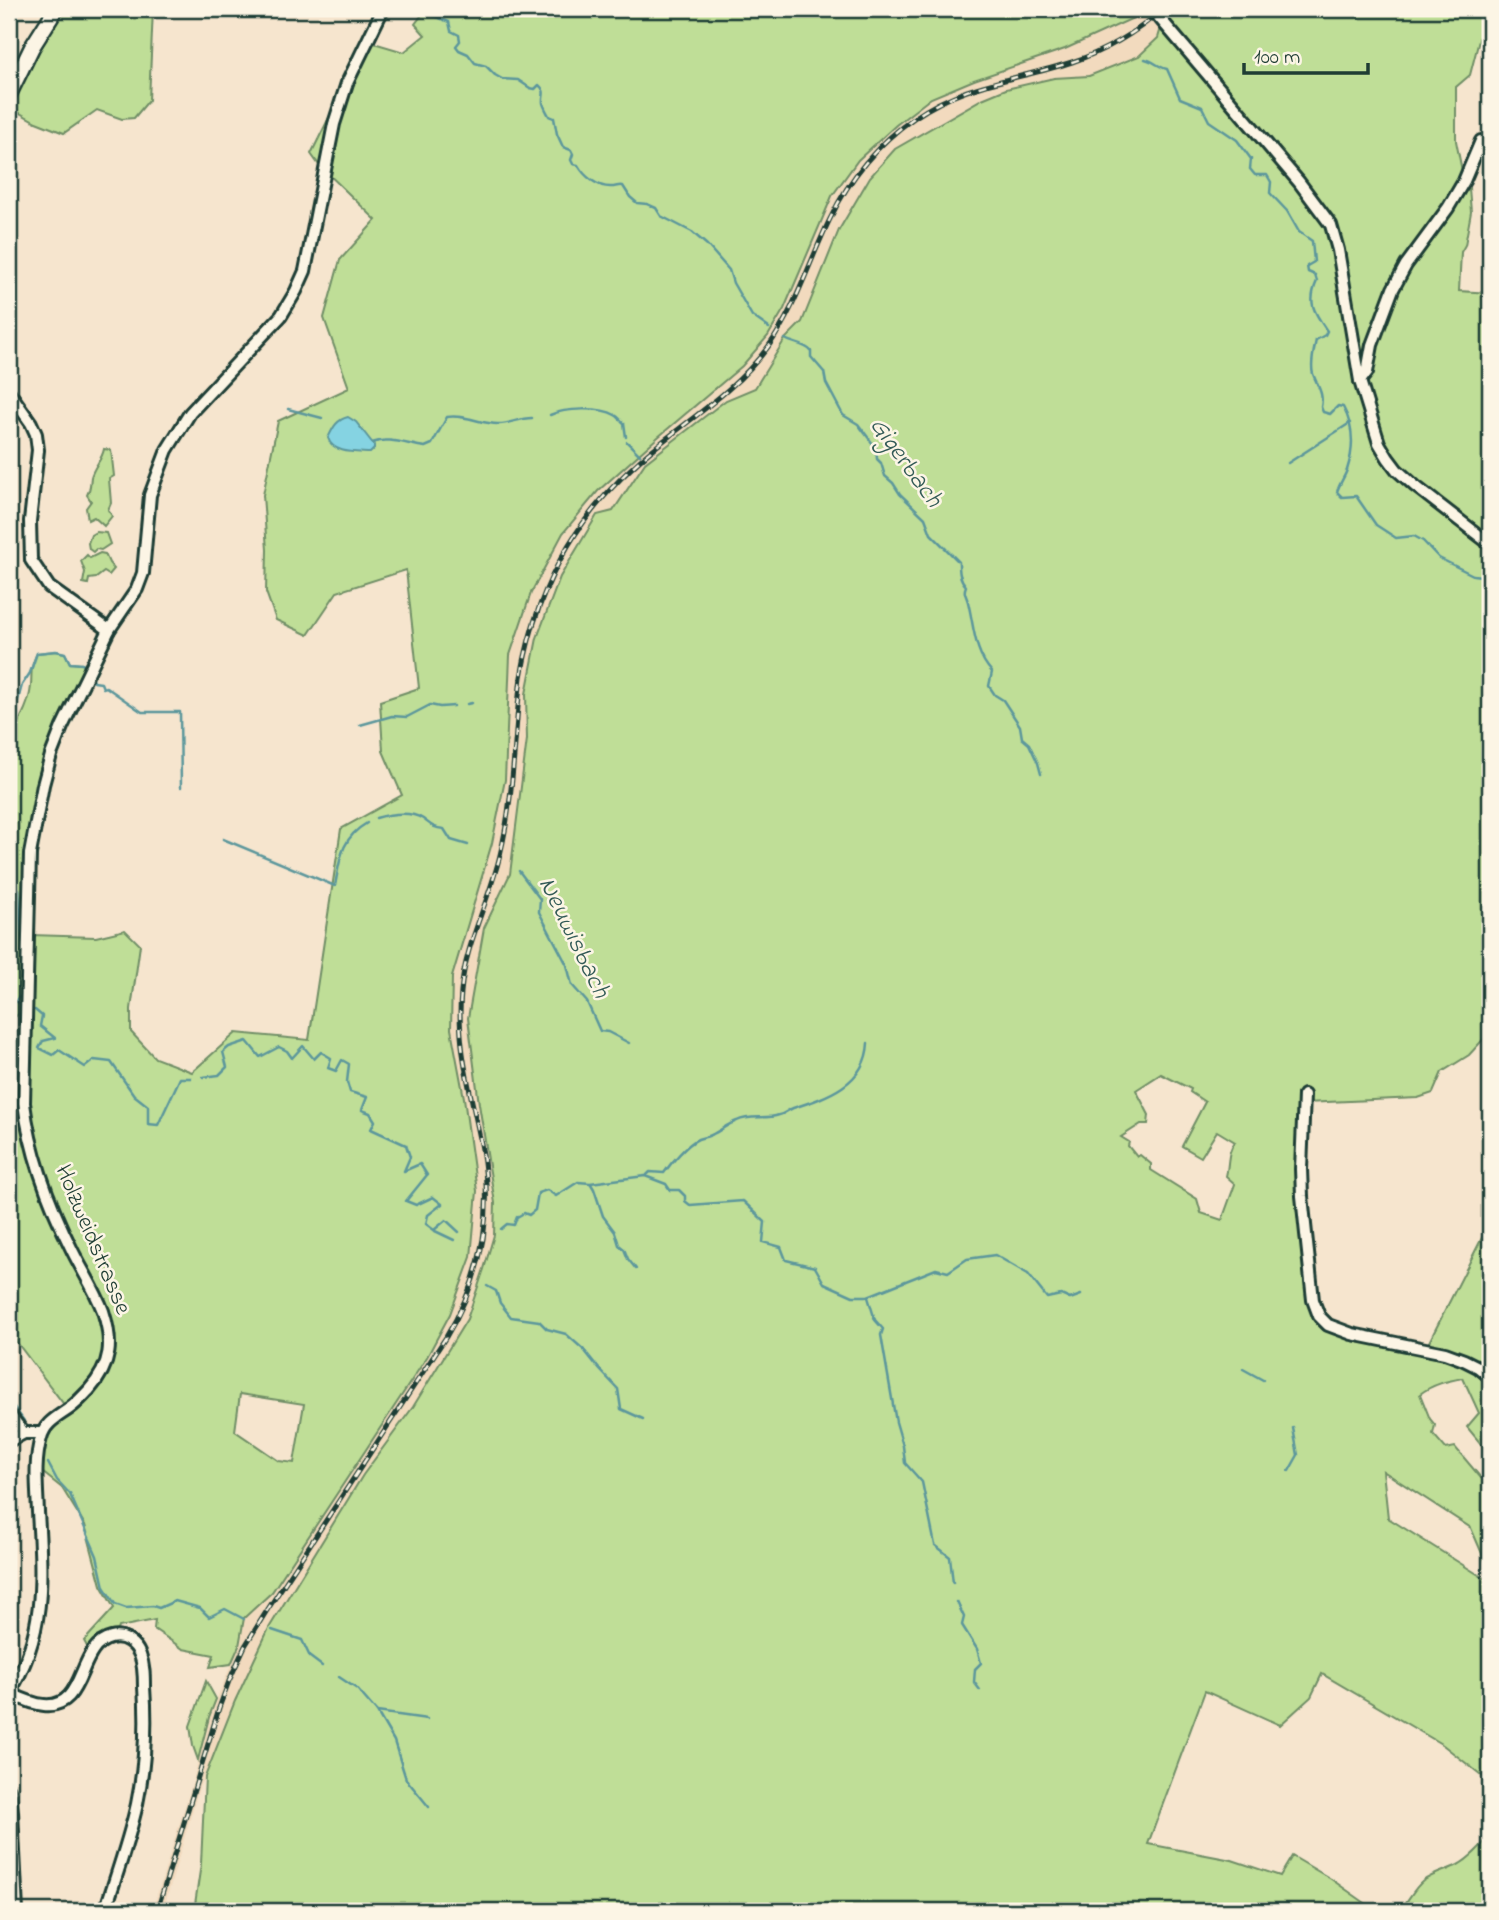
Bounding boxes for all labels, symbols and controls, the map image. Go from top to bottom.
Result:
scale bar [1244,32,1368,76]
text: 100 m [1254,43,1300,73]
water label: Gigerbach [859,410,951,517]
water label: Neuwisbach [527,871,619,1006]
street label: Holzweidstrasse [45,1160,139,1321]

